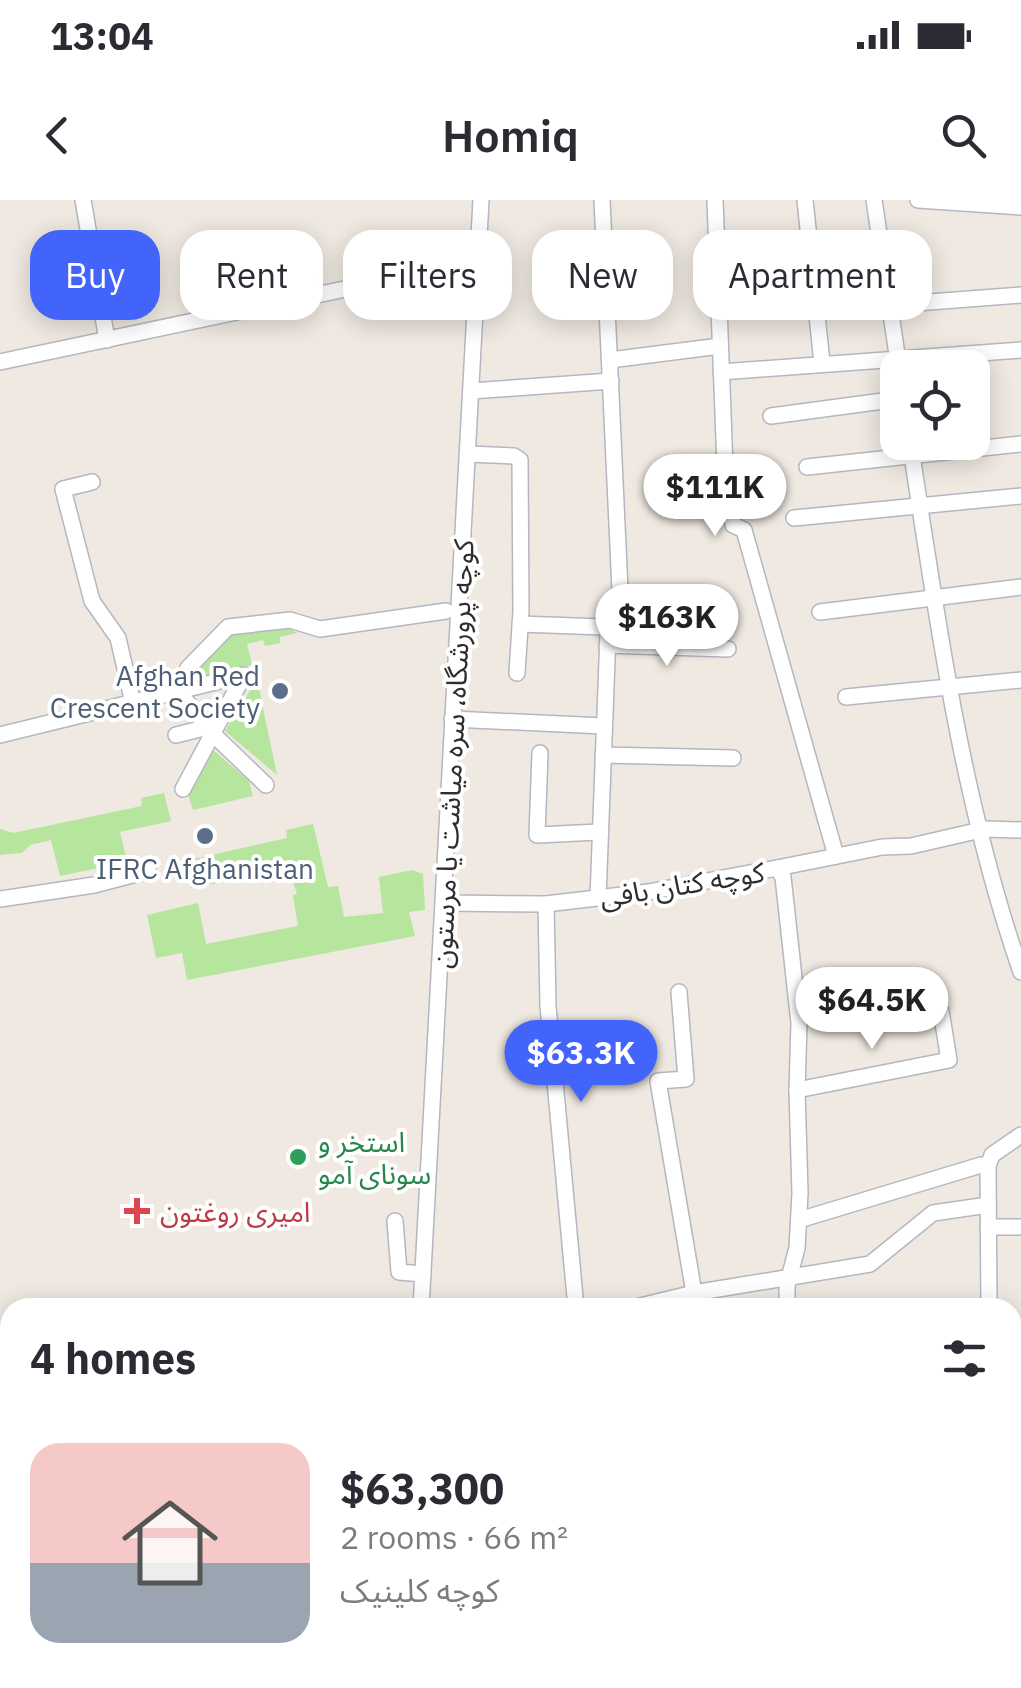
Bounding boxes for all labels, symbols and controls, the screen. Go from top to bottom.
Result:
text: 13:04 [50,11,154,60]
text: Homiq [442,106,579,164]
icon: back [30,108,85,163]
icon: search [936,108,991,163]
chip: Buy [30,230,160,320]
chip: Rent [180,230,323,320]
chip: Filters [343,230,512,320]
chip: New [532,230,673,320]
chip: Apartment [693,230,932,320]
map controls [880,350,990,460]
button: locate [880,350,990,460]
pin: $111K [645,454,785,539]
text: $111K [665,465,765,507]
street label: کوچه پرورشگاه، سره میاشت یا مرستون [422,538,482,969]
pin: $163K [597,584,737,669]
text: $163K [617,595,717,637]
place label: Afghan Red Crescent Society [50,657,260,726]
marker: Afghan Red Crescent Society [269,680,291,702]
marker: IFRC Afghanistan [194,825,216,847]
place label: IFRC Afghanistan [96,850,314,887]
street label: کوچه کتان بافی [597,853,767,915]
pin: $64.5K [791,967,953,1052]
text: $64.5K [817,978,927,1020]
pin: $63.3K [500,1020,662,1105]
text: $63.3K [526,1031,636,1073]
place label: استخر و سونای آمو [318,1123,431,1192]
marker: استخر و سونای آمو [287,1146,309,1168]
place label: امیری روغتون [160,1193,311,1230]
marker: امیری روغتون [124,1198,150,1224]
text: 4 homes [30,1331,196,1386]
icon: filters [937,1331,992,1386]
text: $63,300 [340,1461,504,1516]
icon: home [110,1483,230,1603]
text: 2 rooms · 66 m² [340,1516,568,1558]
text: کوچه کلینیک [340,1569,499,1611]

